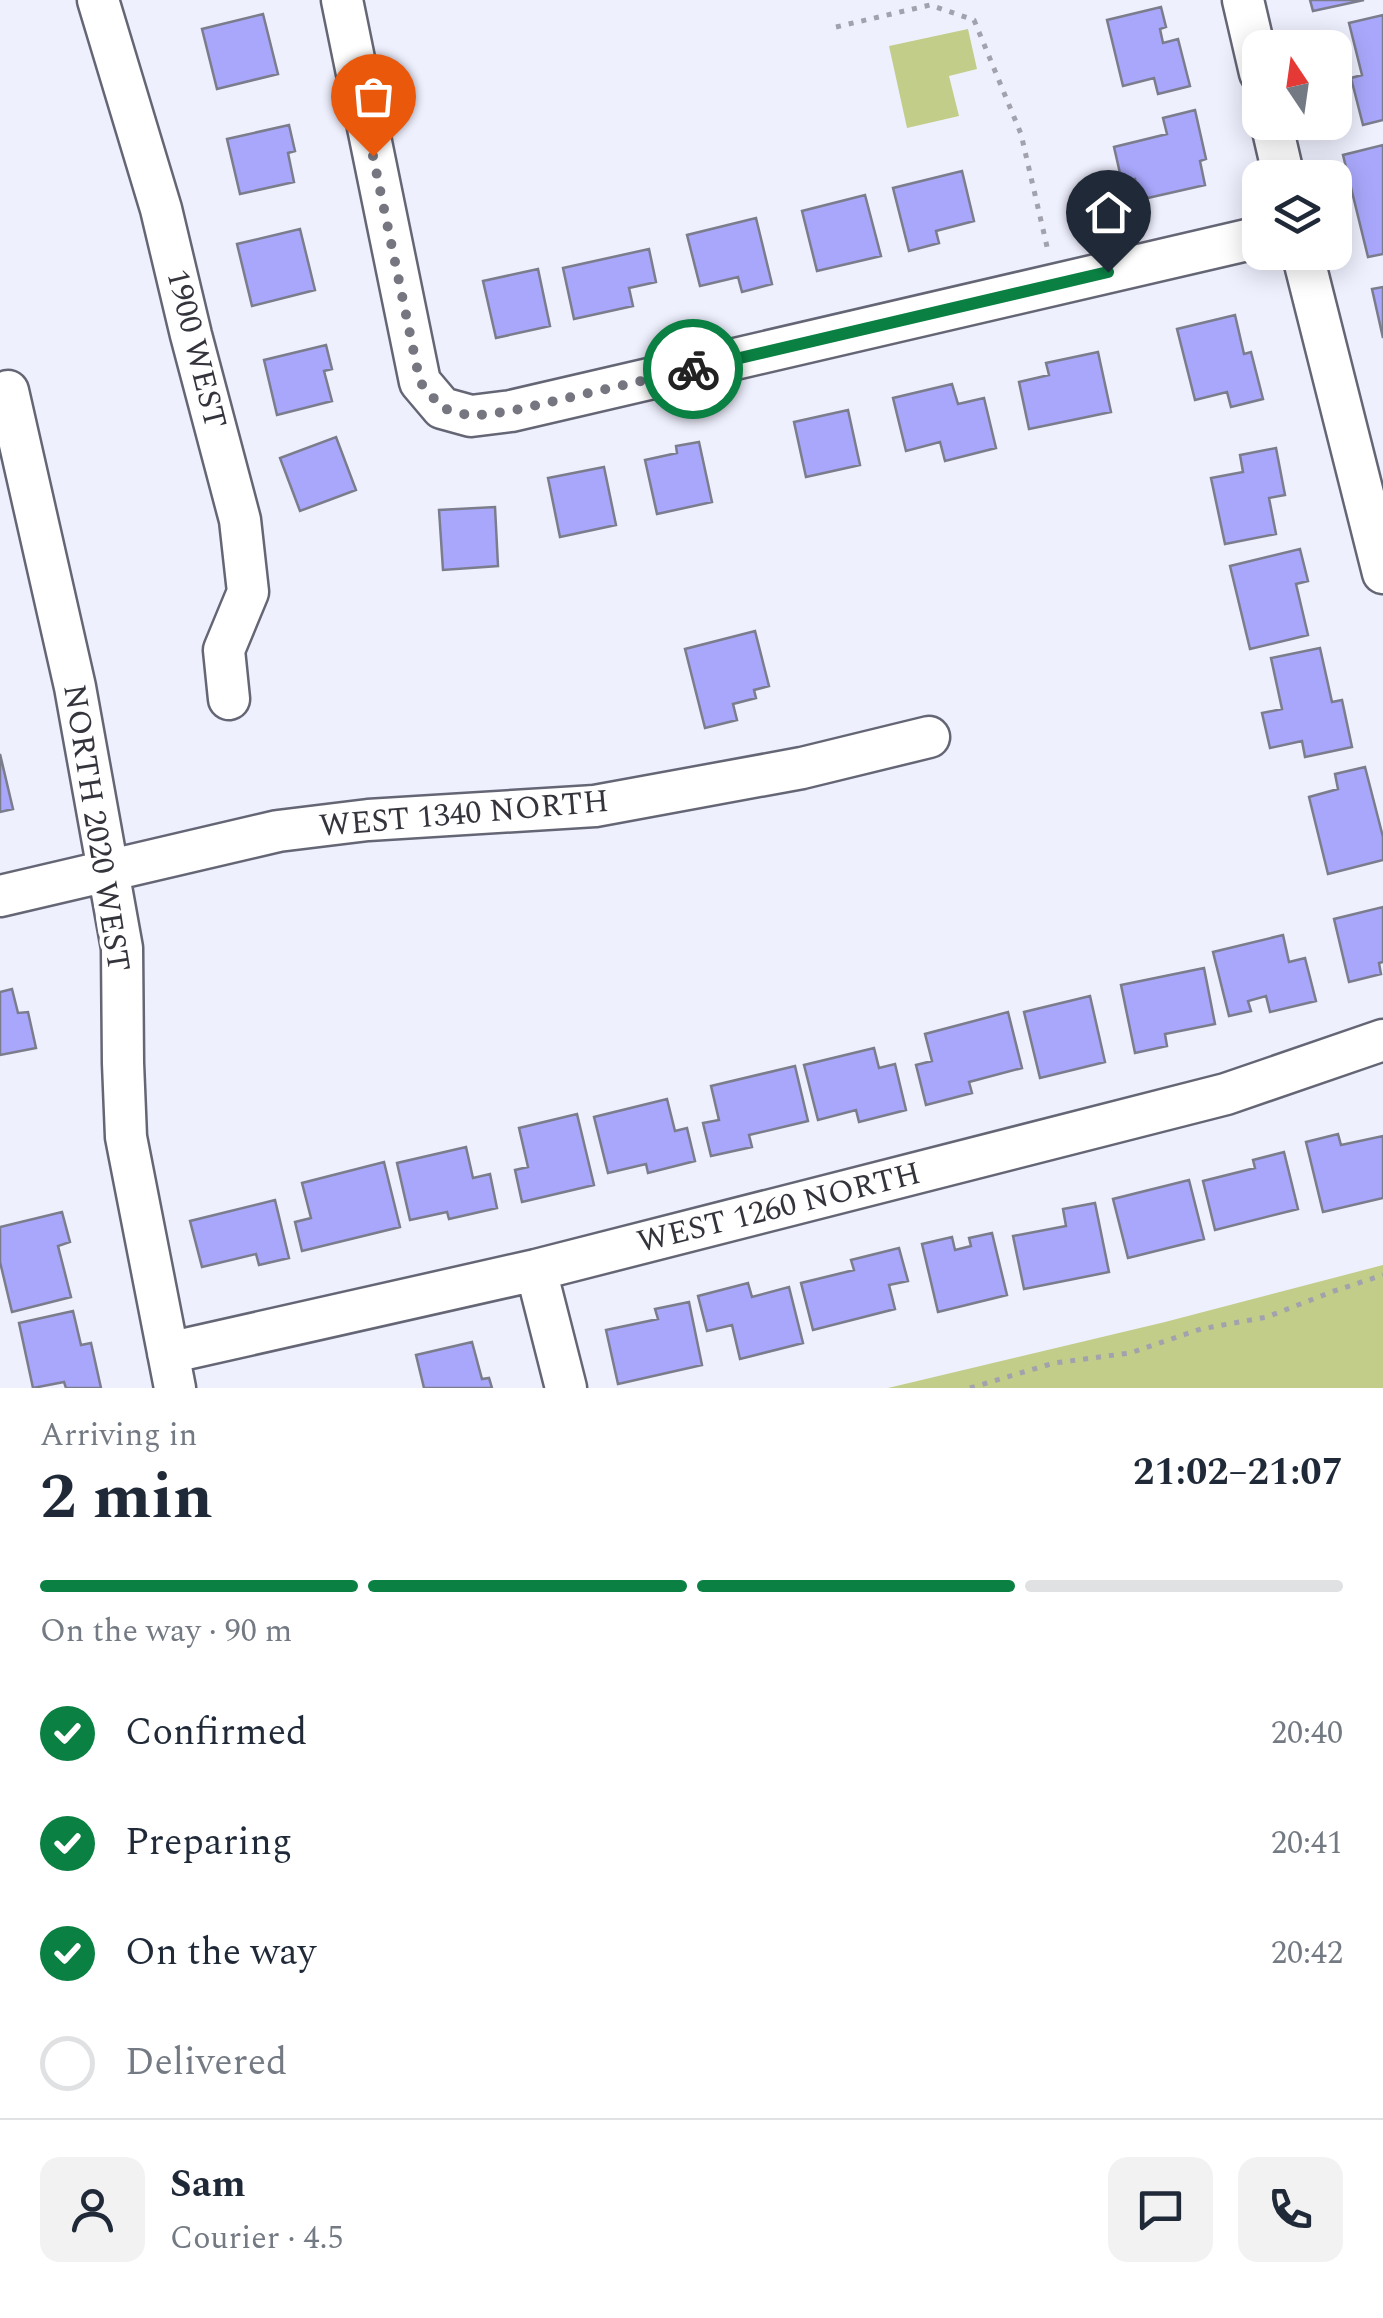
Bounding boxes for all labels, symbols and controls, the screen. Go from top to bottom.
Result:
north arrow [1242,30,1352,140]
map controls [1242,30,1352,270]
pin [331,54,416,157]
icon: bag [346,69,401,124]
button: layers [1242,160,1352,270]
pin [1066,170,1151,273]
icon: home [1081,185,1136,240]
street label: 1900 WEST [153,264,239,434]
courier [643,319,743,419]
icon: bike [666,342,721,397]
street label: NORTH 2020 WEST [49,681,143,975]
street label: WEST 1340 NORTH [317,777,611,851]
street label: WEST 1260 NORTH [632,1149,926,1267]
text: Arriving in [40,1411,197,1460]
text: 21:02–21:07 [1133,1444,1343,1502]
text: 2 min [40,1448,213,1547]
text: On the way · 90 m [40,1607,292,1656]
text: Confirmed [125,1704,307,1762]
icon: check [40,1706,95,1761]
text: 20:40 [1271,1709,1343,1758]
text: Preparing [125,1814,292,1872]
icon: check [40,1816,95,1871]
text: 20:41 [1271,1819,1343,1868]
text: On the way [125,1924,316,1982]
icon: check [40,1926,95,1981]
text: 20:42 [1271,1929,1343,1978]
text: Delivered [125,2034,287,2092]
text: Sam [170,2156,246,2214]
button: person [40,2157,145,2262]
button: chat [1108,2157,1213,2262]
button: phone [1238,2157,1343,2262]
text: Courier · 4.5 [170,2214,343,2263]

